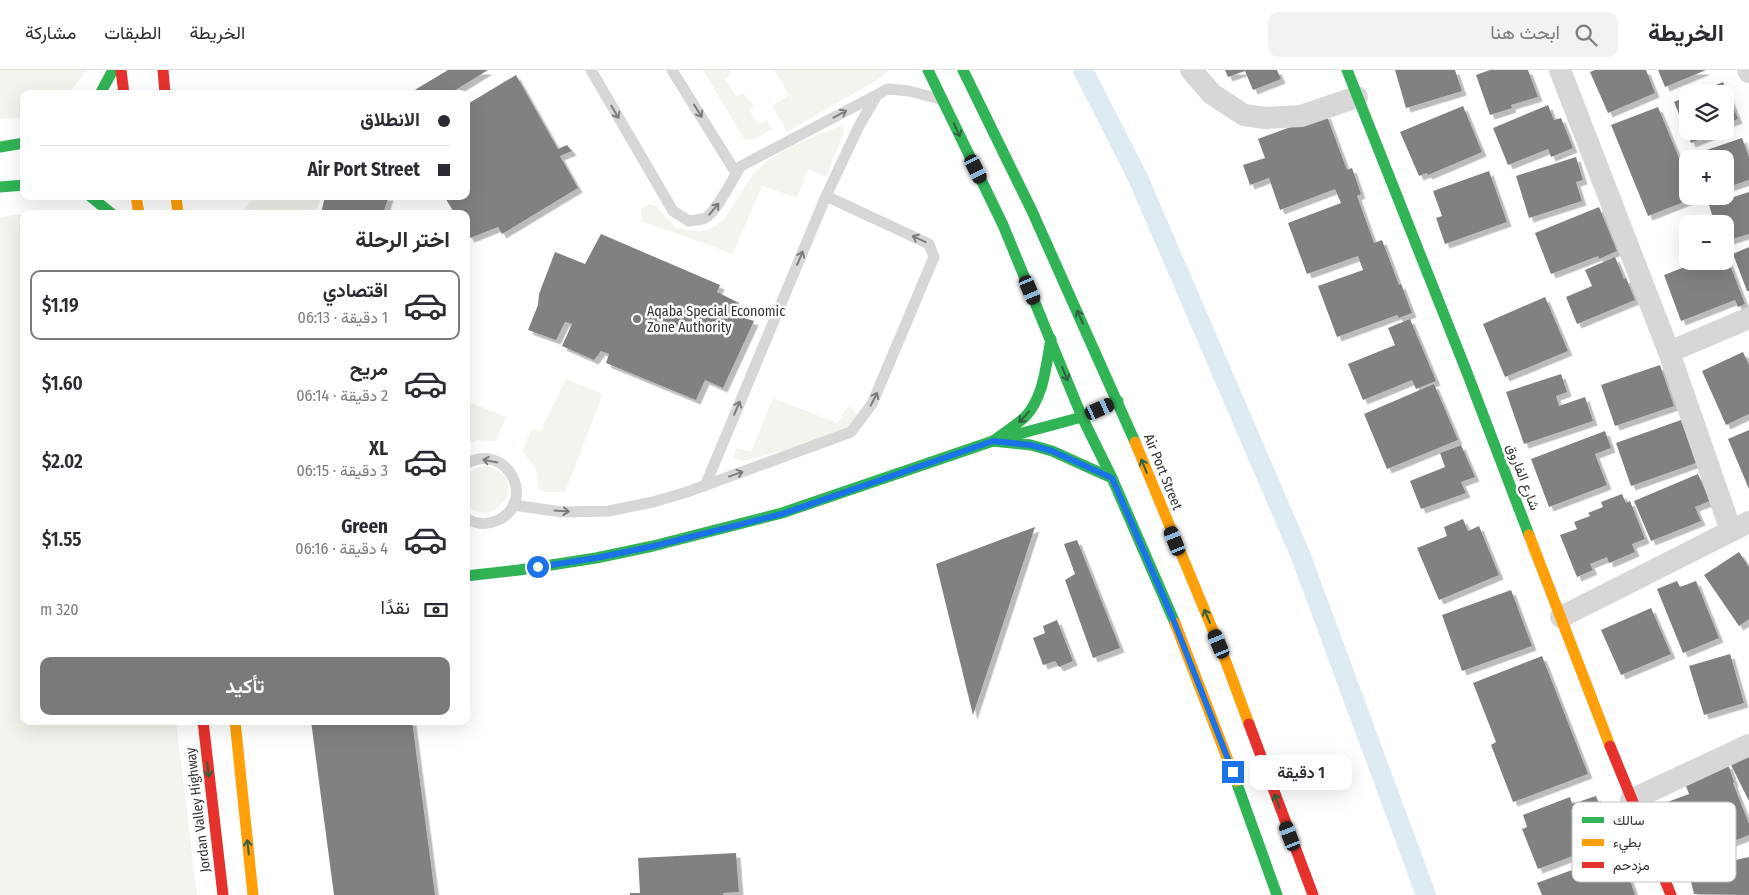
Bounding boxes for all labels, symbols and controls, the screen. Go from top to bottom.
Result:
search box [1268,12,1618,57]
text: الخريطة [1648,19,1724,47]
text: ابحث هنا [1490,21,1560,44]
icon: search [1572,21,1600,49]
text: مشاركة [25,22,76,44]
text: الطبقات [104,22,161,44]
text: الخريطة [189,22,245,44]
map controls [1679,85,1734,270]
button: layers [1679,85,1734,140]
one-way arrow [611,104,621,119]
one-way arrow [693,104,703,118]
text: الانطلاق [360,108,420,131]
one-way arrow [832,109,847,118]
one-way arrow [953,122,962,137]
button: + [1679,150,1734,205]
car [962,152,989,186]
text: Air Port Street [307,158,420,181]
one-way arrow [708,203,719,216]
button: − [1679,215,1734,270]
text: اختر الرحلة [355,226,450,253]
one-way arrow [912,234,927,243]
one-way arrow [797,251,806,266]
car [1017,273,1042,307]
text: اقتصادي [323,279,388,302]
icon: car [403,283,448,328]
text: $1.19 [42,294,79,317]
place label: Aqaba Special Economic Zone Authority [647,303,785,336]
text: 1 دقيقة · 06:13 [298,308,388,327]
one-way arrow [1075,310,1085,325]
marker: Aqaba Special Economic Zone Authority [631,313,643,325]
text: مريح [350,357,388,380]
icon: car [403,361,448,406]
one-way arrow [1061,366,1070,381]
text: $1.60 [42,372,83,395]
text: 2 دقيقة · 06:14 [296,386,388,405]
one-way arrow [869,392,879,407]
car [1083,396,1116,422]
one-way arrow [733,401,743,416]
one-way arrow [1018,410,1030,423]
street label: Air Port Street [1140,431,1186,513]
text: XL [369,437,388,460]
icon: car [403,439,448,484]
street label: شارع الفاروق [1501,441,1543,513]
text: $2.02 [42,450,83,473]
one-way arrow [482,455,498,465]
one-way arrow [1139,459,1149,474]
text: 3 دقيقة · 06:15 [296,461,388,480]
one-way arrow [728,469,743,478]
one-way arrow [553,507,569,516]
text: Green [341,515,388,538]
icon: car [403,517,448,562]
car [1162,524,1187,558]
text: $1.55 [42,528,81,551]
text: 4 دقيقة · 06:16 [295,539,388,558]
route start [527,556,549,578]
text: نقدًا [381,596,410,619]
icon: cash [422,596,450,624]
text: 320 m [40,600,79,619]
one-way arrow [1201,609,1211,624]
car [1206,627,1231,661]
button: تأكيد [40,657,450,715]
street label: Jordan Valley Highway [182,746,214,873]
callout: 1 دقيقة [1250,754,1353,790]
one-way arrow [203,761,213,777]
route end [1222,761,1244,783]
text: 1 دقيقة [1277,763,1325,782]
one-way arrow [1272,793,1281,809]
legend [1572,802,1736,882]
text: سالك [1613,812,1644,829]
car [1277,819,1302,853]
text: بطيء [1613,834,1641,854]
one-way arrow [243,839,253,855]
text: مزدحم [1613,857,1650,874]

